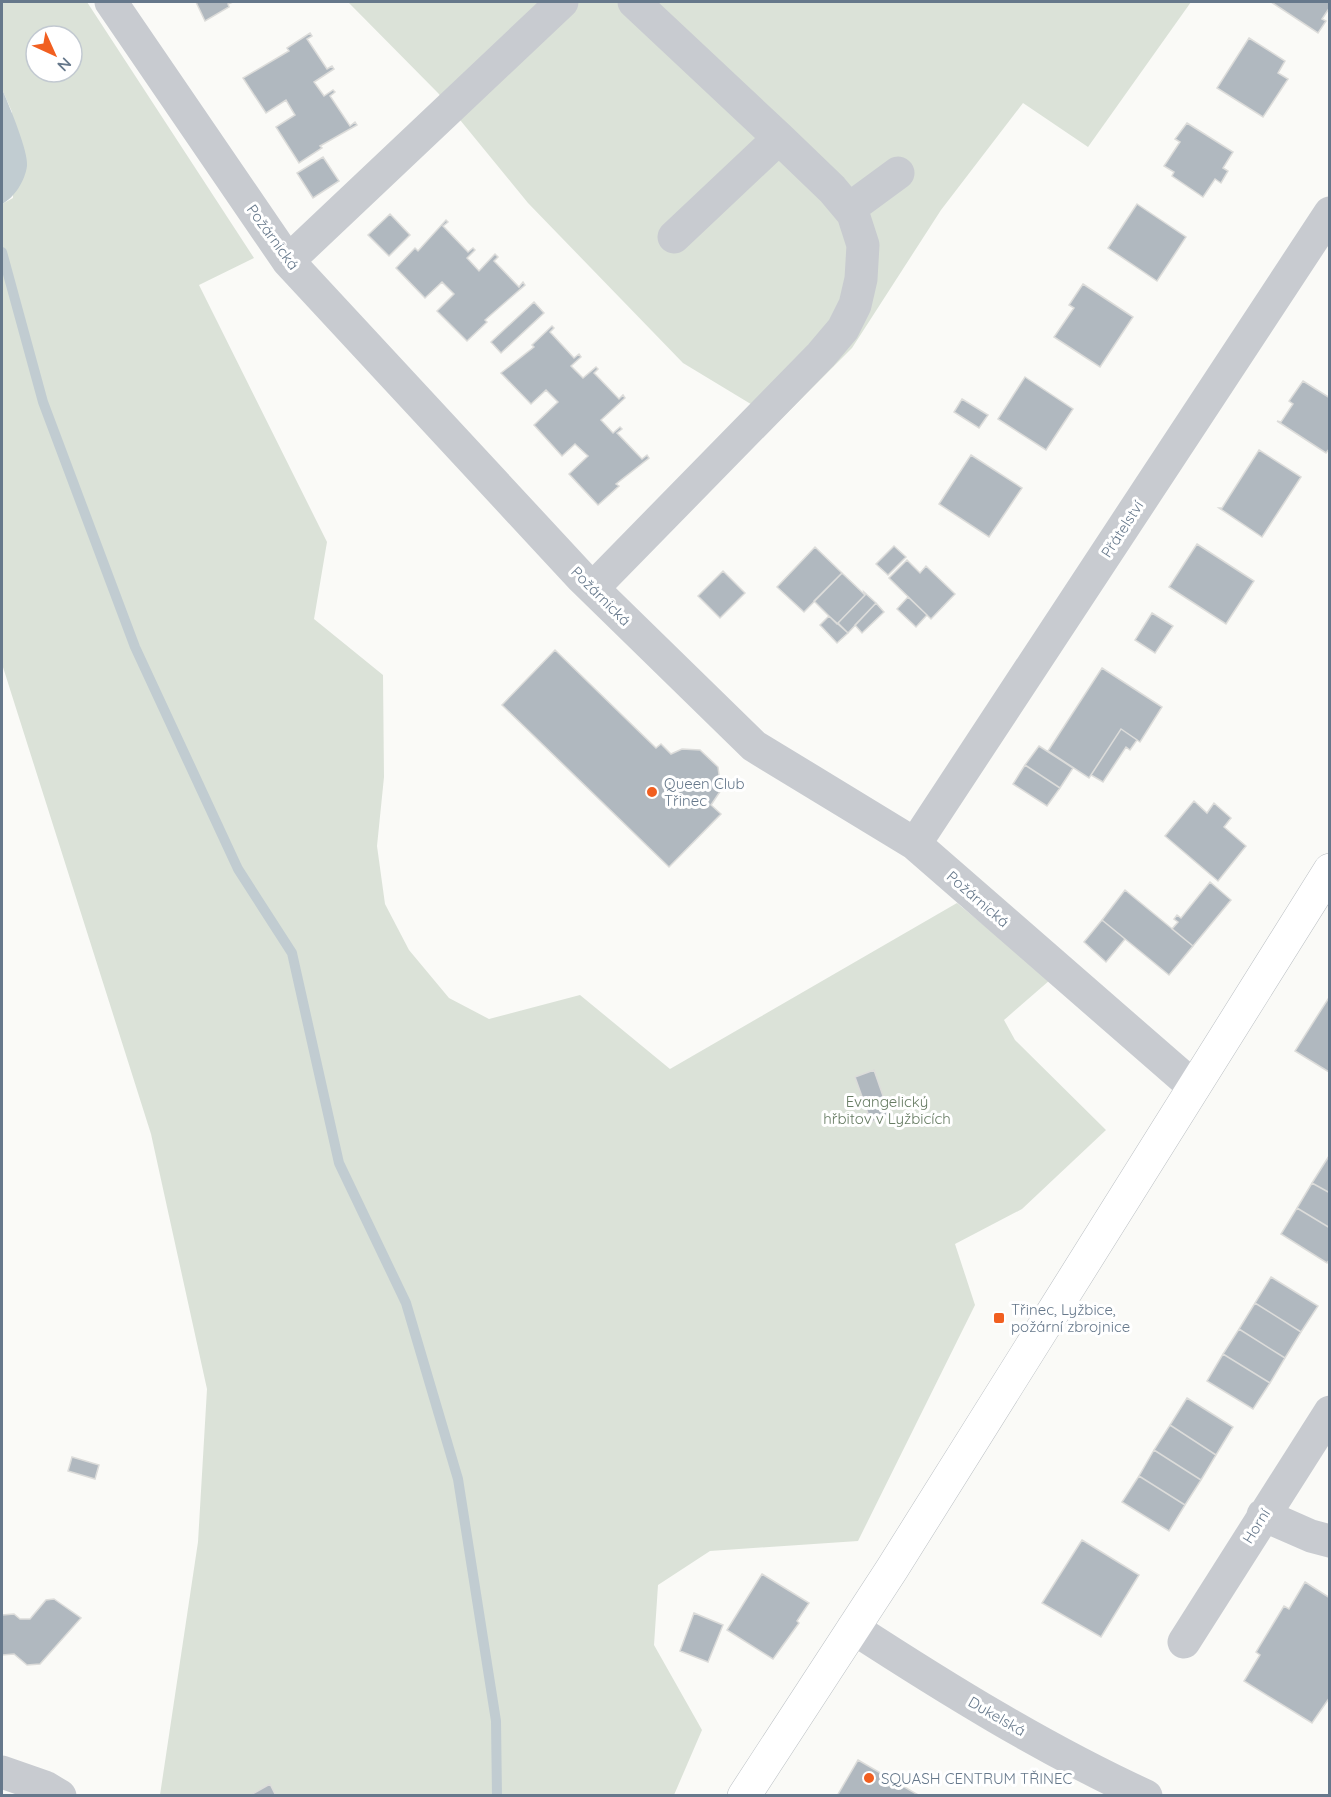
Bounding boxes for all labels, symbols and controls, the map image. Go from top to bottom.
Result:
north arrow [24,24,84,84]
text: N [53,53,76,76]
street label: Požárnická [243,200,303,274]
street label: Přátelství [1097,496,1148,561]
street label: Požárnická [567,562,635,630]
place label: Queen Club Třinec [664,774,745,810]
marker: Queen Club Třinec [645,785,659,799]
street label: Požárnická [943,867,1013,931]
park label: Evangelický hřbitov v Lyžbicích [823,1092,951,1128]
place label: Třinec, Lyžbice, požární zbrojnice [1011,1300,1130,1336]
marker: Třinec, Lyžbice, požární zbrojnice [992,1311,1006,1325]
street label: Horní [1238,1504,1274,1547]
street label: Dukelská [965,1692,1029,1740]
place label: SQUASH CENTRUM TŘINEC [881,1769,1072,1788]
marker: SQUASH CENTRUM TŘINEC [862,1771,876,1785]

